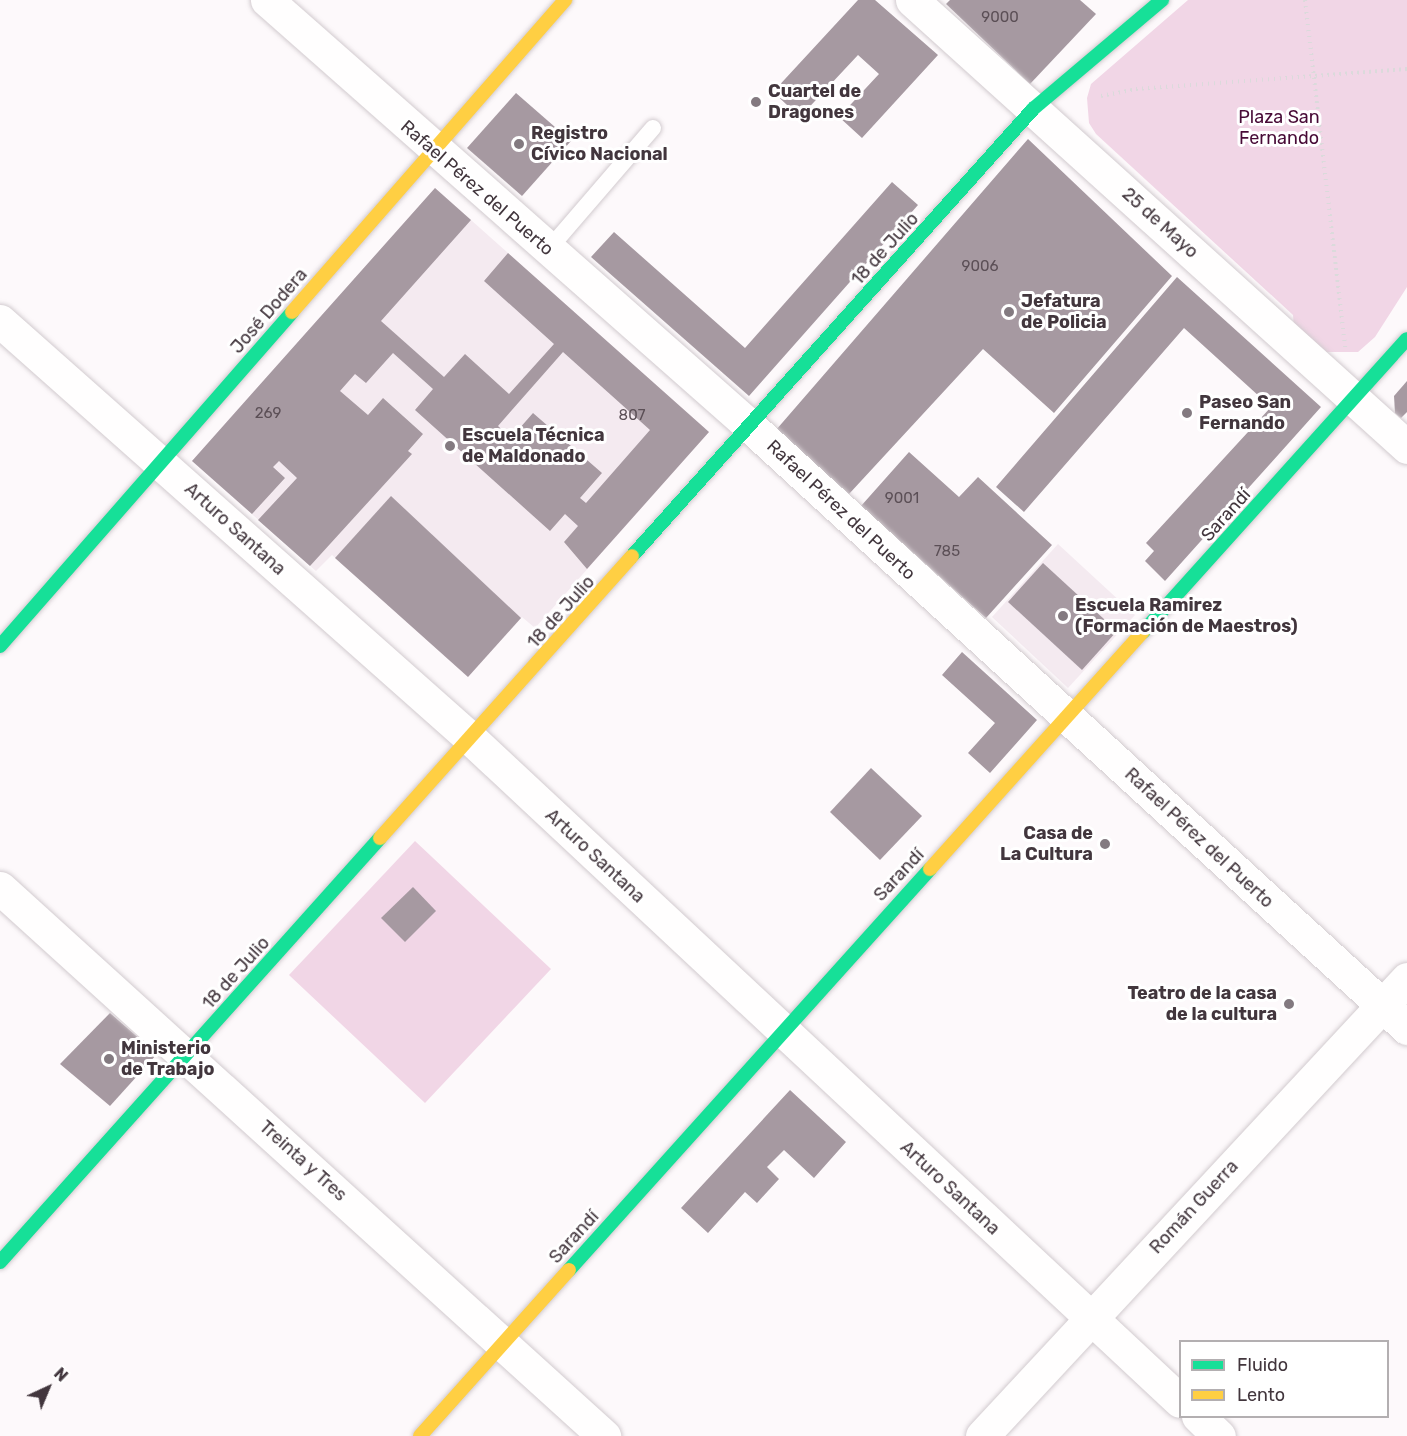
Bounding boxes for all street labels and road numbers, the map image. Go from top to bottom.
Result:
street label: Rafael Pérez del Puerto [396,116,558,260]
street label: 25 de Mayo [1118,183,1202,263]
street label: 18 de Julio [847,208,923,290]
street label: José Dodera [226,264,312,358]
street label: Rafael Pérez del Puerto [762,436,920,584]
street label: Arturo Santana [180,478,290,580]
street label: Sarandí [1197,484,1255,546]
street label: 18 de Julio [523,571,599,653]
street label: Rafael Pérez del Puerto [1120,764,1278,912]
street label: Arturo Santana [541,804,649,908]
street label: Sarandí [869,844,929,906]
street label: 18 de Julio [198,932,274,1014]
street label: Treinta y Tres [254,1116,352,1206]
street label: Arturo Santana [896,1136,1004,1240]
street label: Román Guerra [1145,1156,1243,1258]
street label: Sarandí [545,1206,603,1268]

